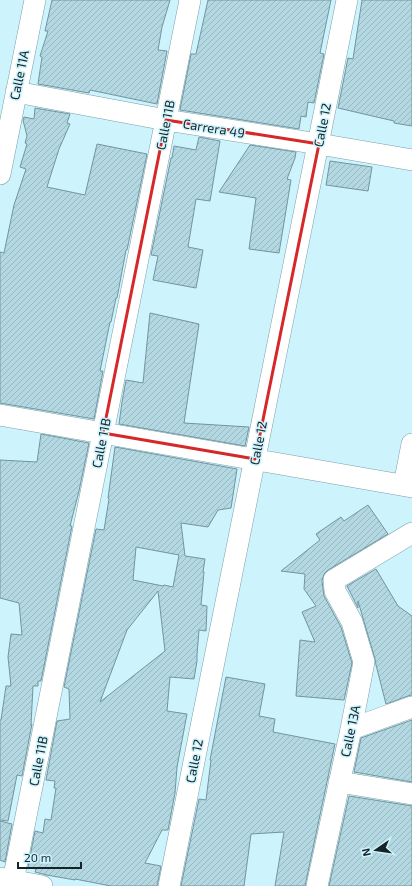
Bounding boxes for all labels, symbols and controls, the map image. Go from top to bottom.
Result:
street label: Calle 11A [6,49,32,101]
street label: Calle 11B [152,99,178,151]
street label: Calle 12 [310,102,334,148]
street label: Carrera 49 [182,115,246,141]
street label: Calle 11B [88,417,114,469]
street label: Calle 12 [246,420,270,466]
street label: Calle 13A [337,704,363,758]
street label: Calle 11B [25,735,51,787]
street label: Calle 12 [182,738,206,784]
north arrow [356,830,396,870]
scale bar [18,844,81,870]
text: N [359,847,373,858]
text: 20 m [24,850,51,864]

